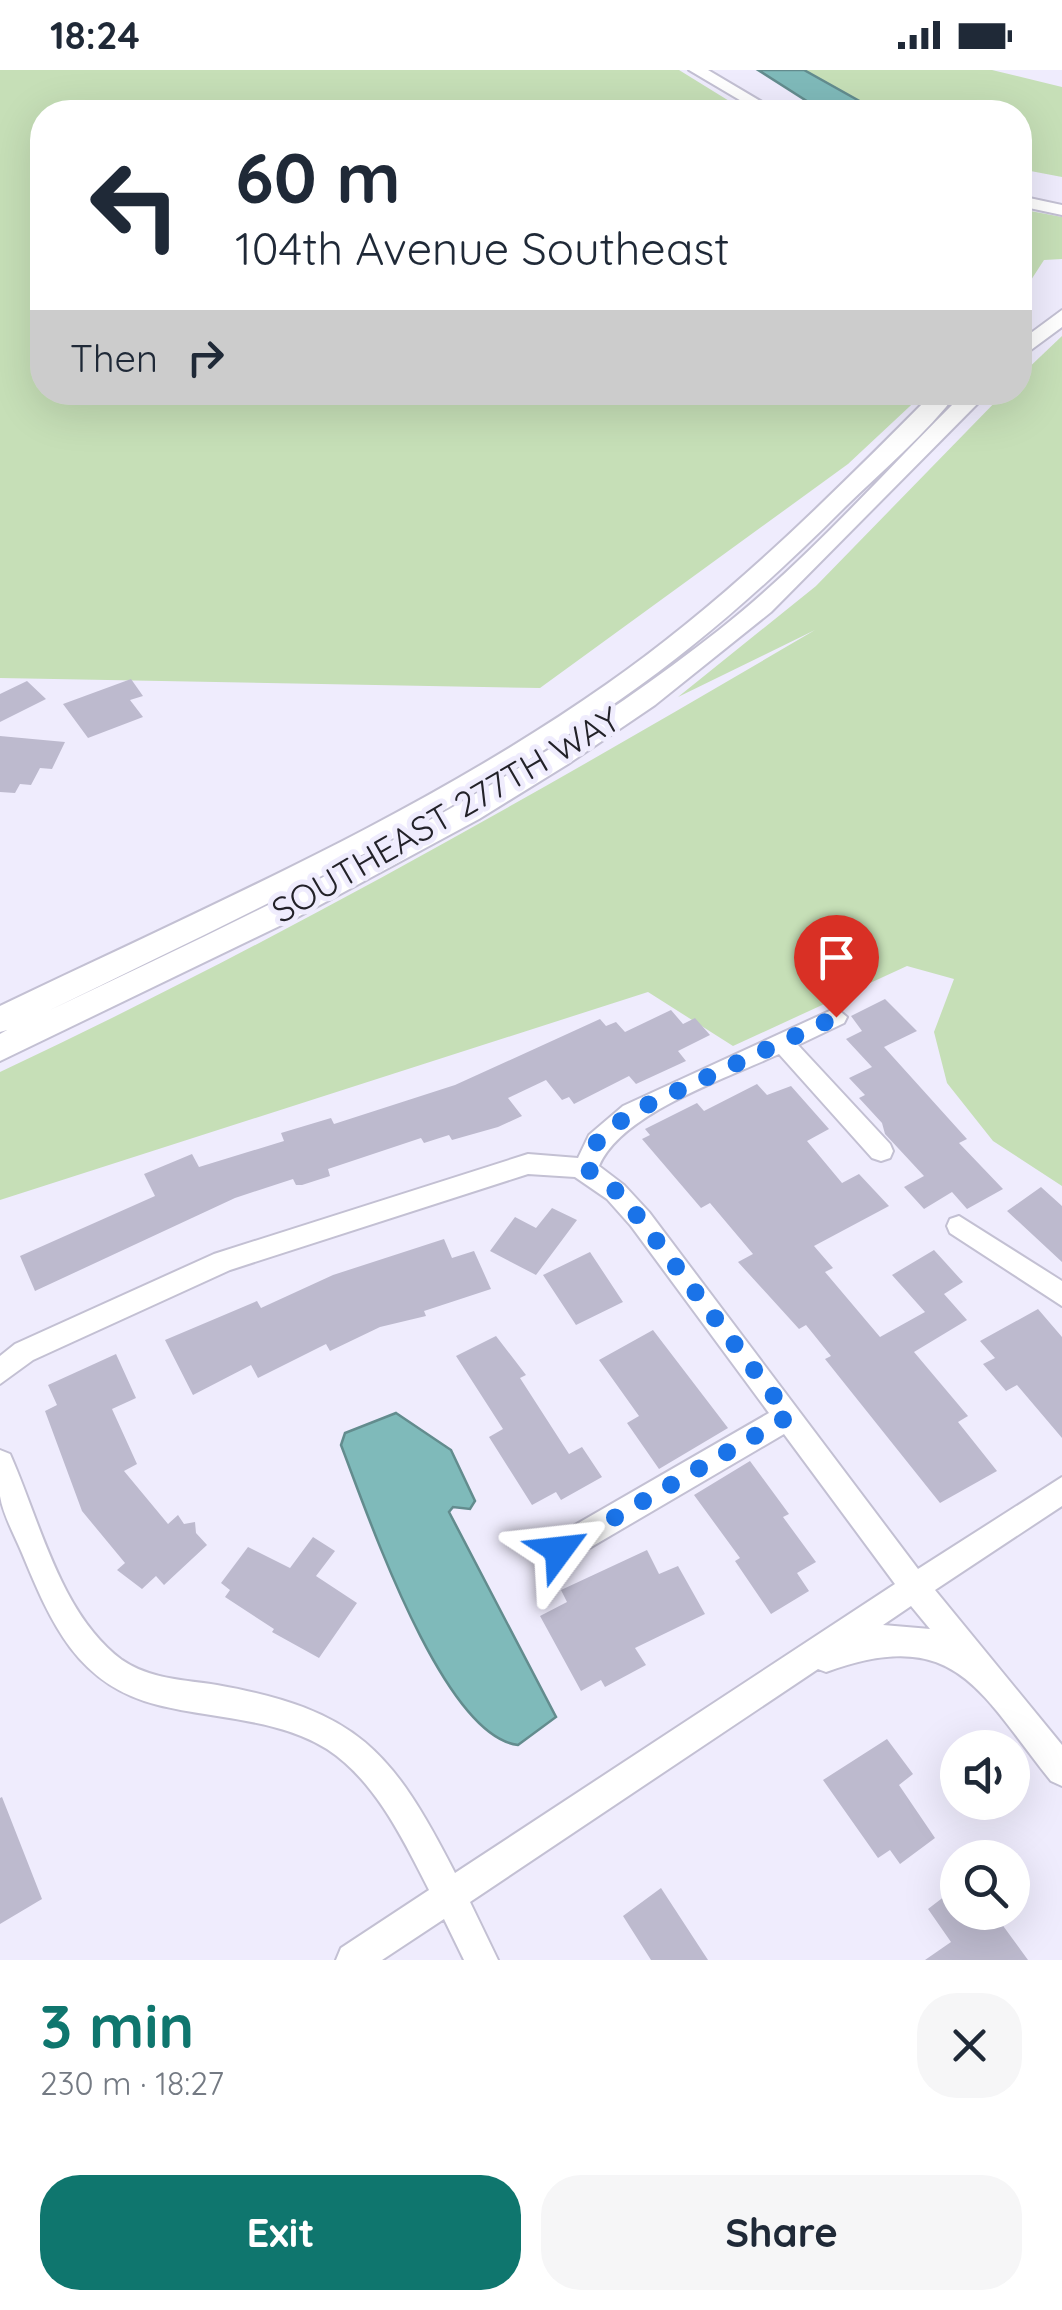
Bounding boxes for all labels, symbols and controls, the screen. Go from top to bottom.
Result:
text: 18:24 [50,11,140,59]
text: 60 m [235,133,401,221]
icon: left [70,140,200,270]
text: 104th Avenue Southeast [235,220,730,276]
icon: right [178,330,233,385]
text: Then [70,334,158,382]
street label: SOUTHEAST 277TH WAY [263,696,628,932]
pin [794,915,879,1018]
icon: arrive [809,930,864,985]
position arrow [507,1498,611,1602]
map controls [940,1730,1030,1930]
button: sound [940,1730,1030,1820]
button: search [940,1840,1030,1930]
text: 3 min [40,1988,194,2063]
button: close [917,1993,1022,2098]
text: 230 m · 18:27 [40,2063,224,2103]
button: Exit [40,2175,521,2290]
button: Share [541,2175,1022,2290]

